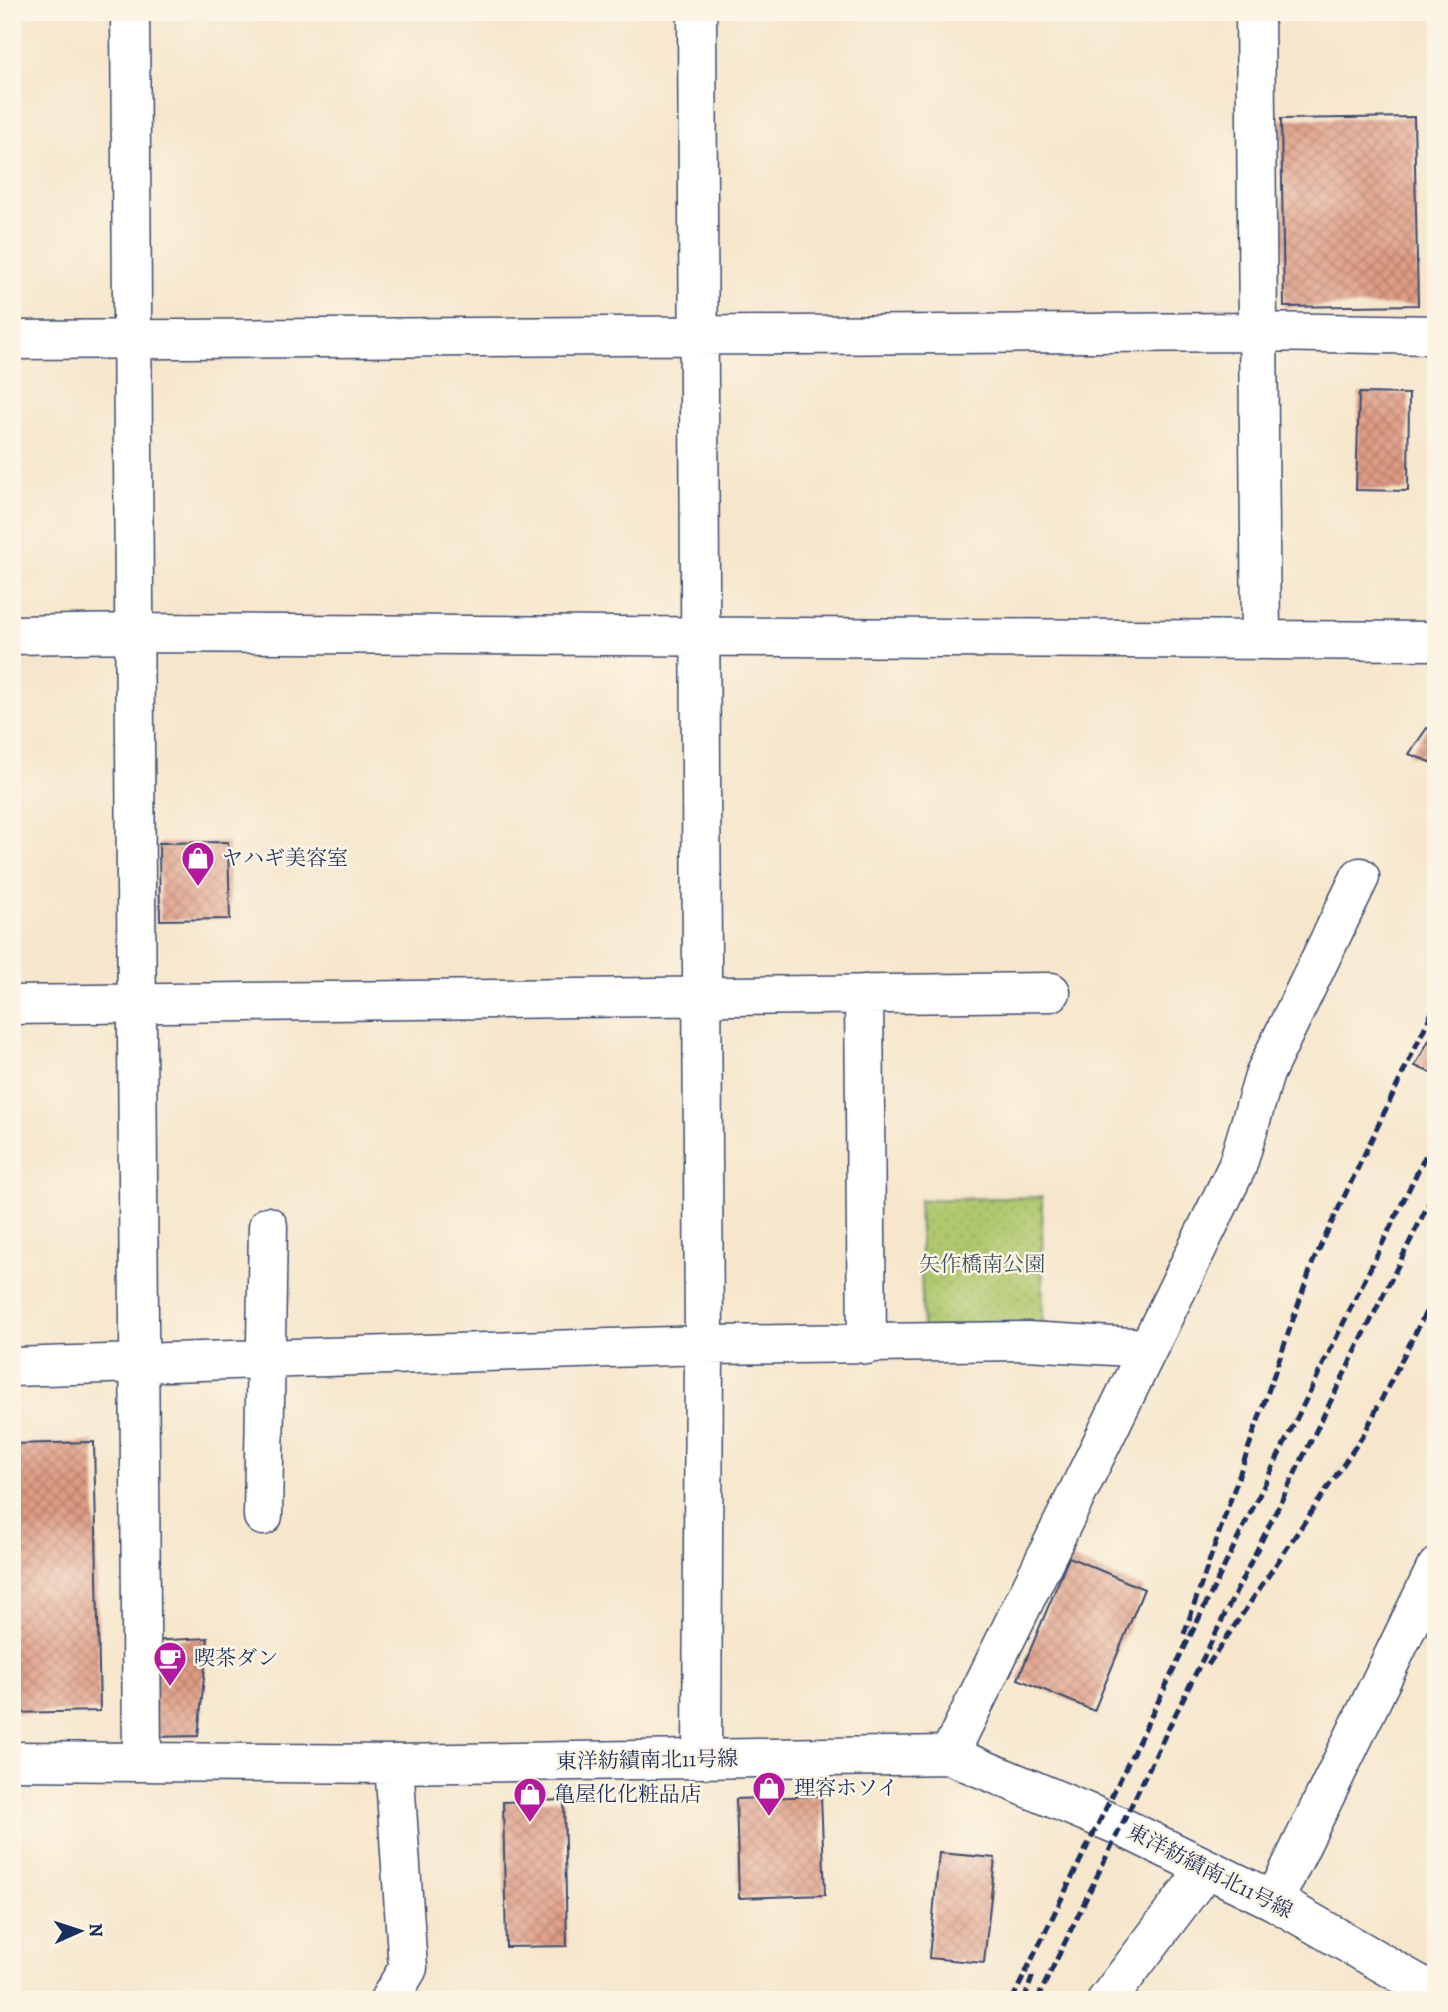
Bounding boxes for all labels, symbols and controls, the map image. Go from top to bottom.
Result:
shop icon: ヤハギ美容室 [179,839,217,888]
place label: ヤハギ美容室 [222,844,348,872]
park label: 矢作橋南公園 [919,1250,1045,1278]
cafe icon: 喫茶ダン [151,1639,189,1688]
place label: 喫茶ダン [194,1644,278,1672]
street label: 東洋紡績南北11号線 [556,1744,738,1776]
shop icon: 理容ホソイ [750,1769,788,1818]
place label: 理容ホソイ [794,1774,898,1802]
shop icon: 亀屋化化粧品店 [511,1775,549,1824]
place label: 亀屋化化粧品店 [554,1780,701,1808]
street label: 東洋紡績南北11号線 [1122,1817,1298,1925]
north arrow [46,1896,116,1966]
text: N [83,1923,109,1938]

